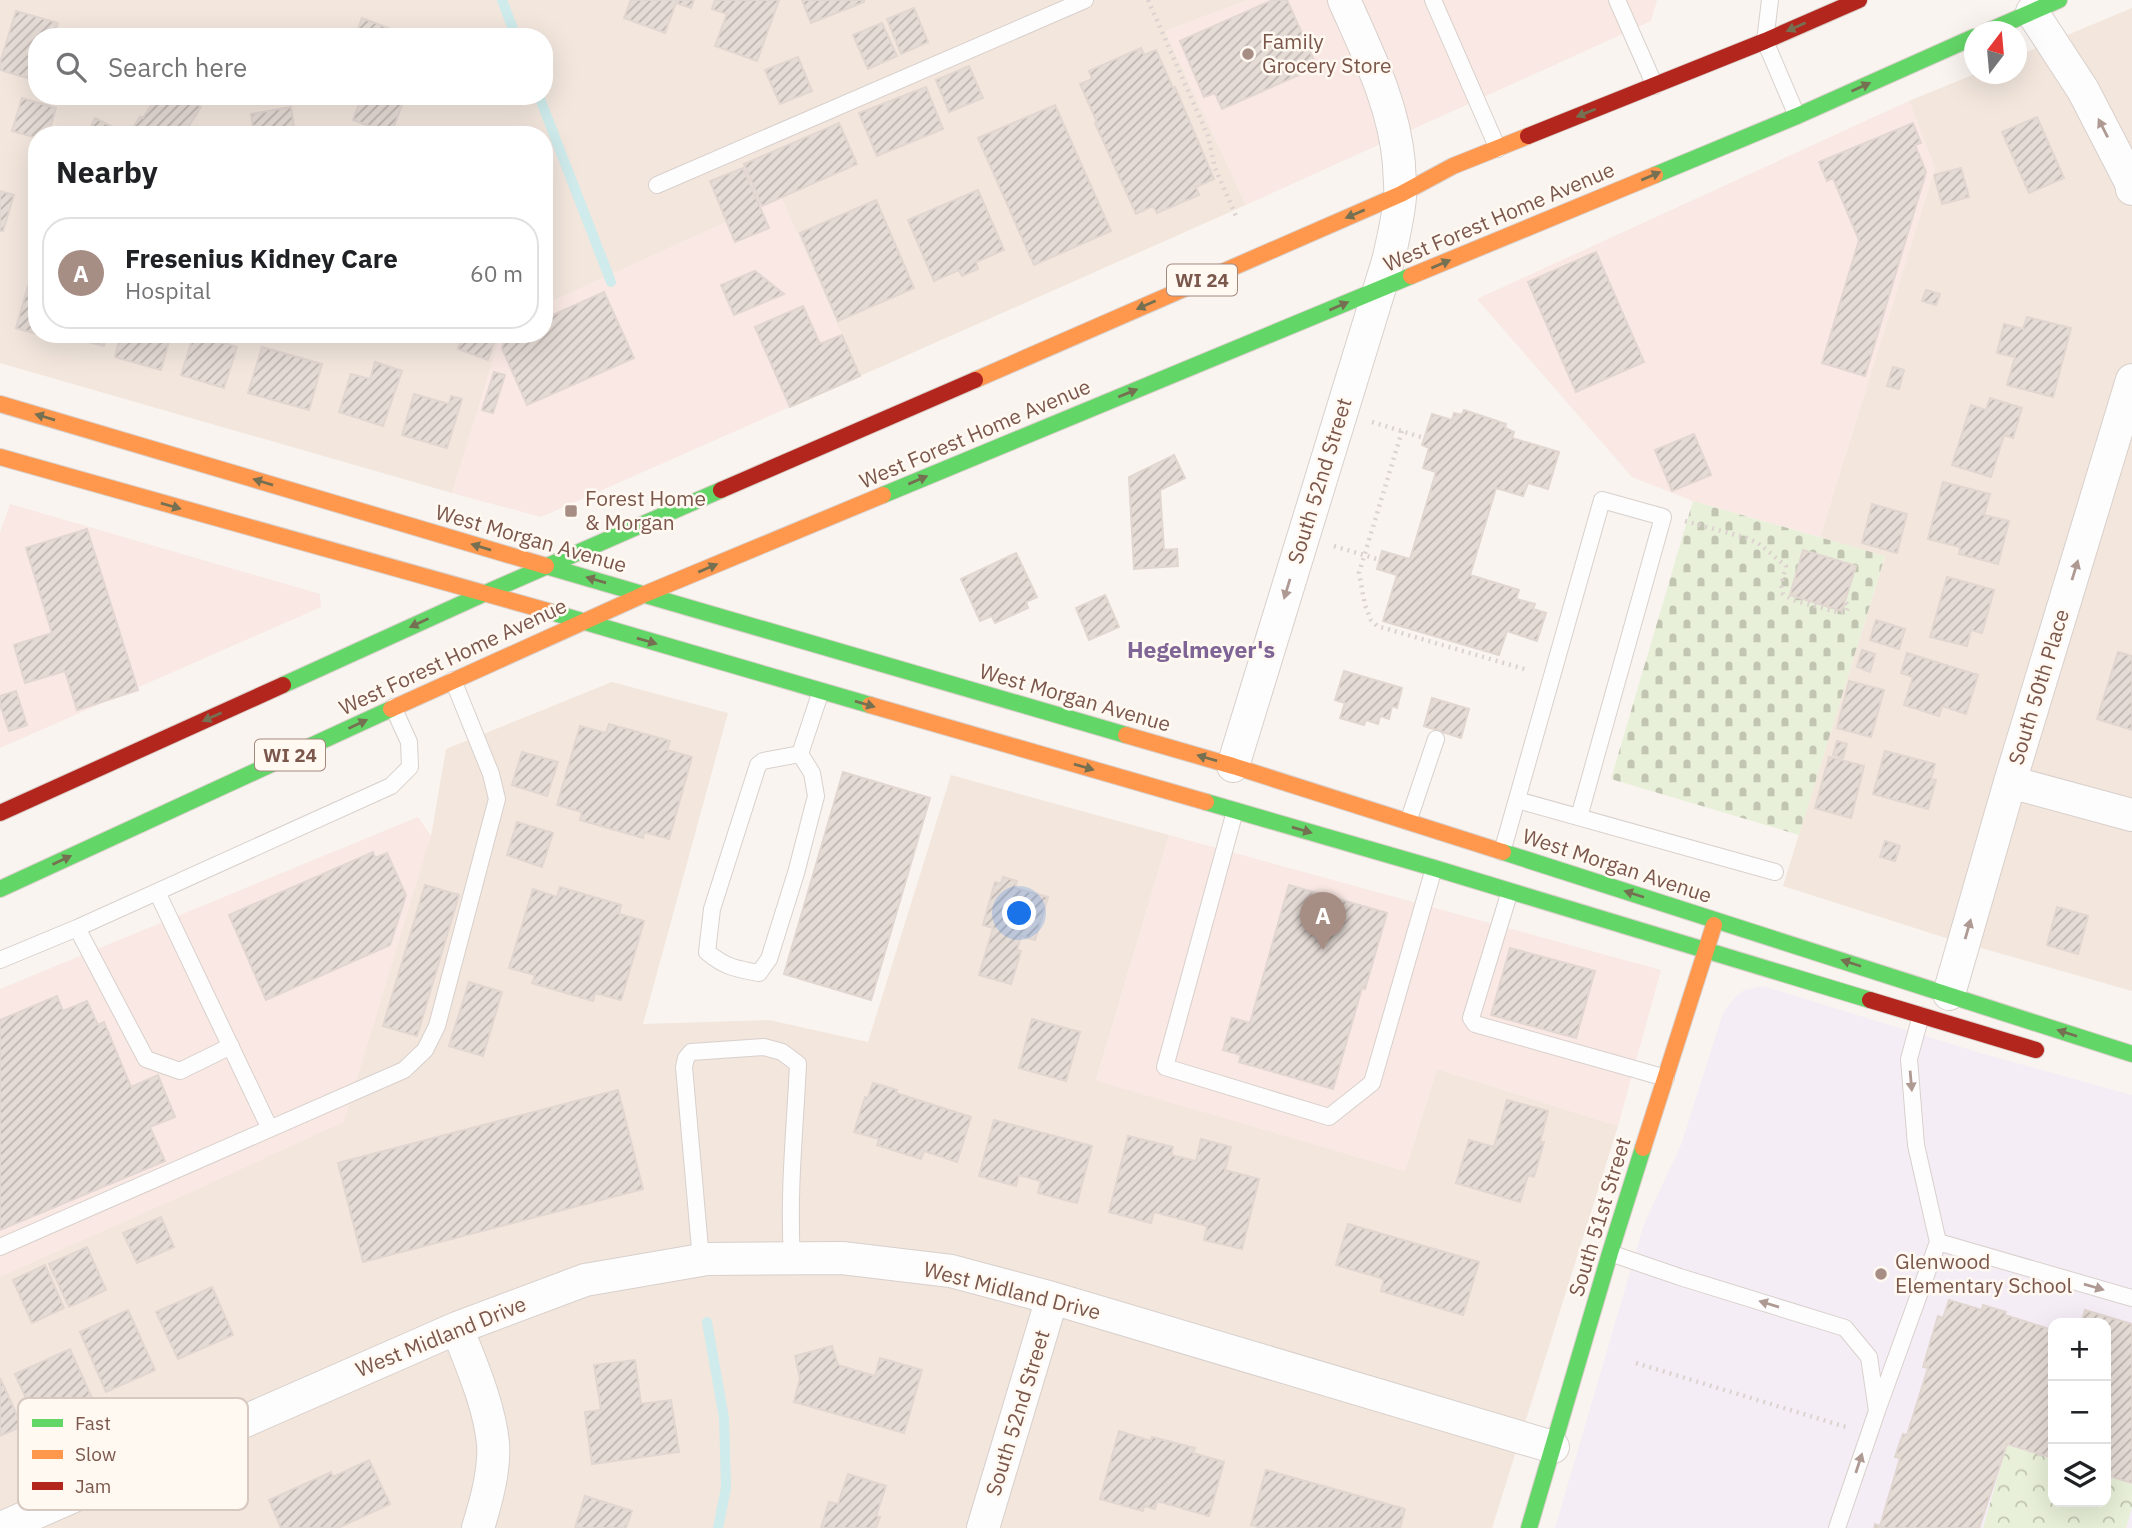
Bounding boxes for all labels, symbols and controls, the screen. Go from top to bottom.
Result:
north arrow [1964,21,2027,84]
one-way arrow [1786,22,1807,33]
place label: Family Grocery Store [1262,27,1392,79]
search box [28,28,553,105]
marker: Family Grocery Store [1240,46,1256,62]
icon: search [52,48,90,86]
text: Search here [108,50,247,84]
one-way arrow [1851,81,1871,93]
one-way arrow [1575,108,1596,119]
one-way arrow [2097,117,2109,137]
text: Nearby [56,152,158,191]
street label: West Forest Home Avenue [1379,155,1618,277]
one-way arrow [1641,170,1662,181]
one-way arrow [1345,208,1365,220]
text: Fresenius Kidney Care [125,241,398,275]
text: A [73,258,89,288]
text: 60 m [470,258,523,288]
one-way arrow [1431,258,1452,269]
road number: WI 24 [1167,264,1237,296]
text: Hospital [125,275,211,305]
one-way arrow [1135,299,1156,310]
one-way arrow [1328,301,1349,312]
street label: West Forest Home Avenue [855,372,1094,494]
one-way arrow [1118,388,1139,399]
street label: South 52nd Street [1281,394,1358,567]
one-way arrow [34,412,55,422]
one-way arrow [908,475,929,486]
one-way arrow [252,476,273,486]
place label: Forest Home & Morgan [585,484,706,536]
street label: West Morgan Avenue [432,497,630,579]
one-way arrow [160,501,182,512]
marker: Forest Home & Morgan [563,503,579,519]
one-way arrow [470,541,491,551]
one-way arrow [2070,559,2080,580]
one-way arrow [698,562,719,573]
one-way arrow [585,574,607,585]
one-way arrow [1281,579,1291,600]
street label: West Forest Home Avenue [334,591,571,721]
street label: South 50th Place [2001,606,2075,768]
one-way arrow [409,617,429,629]
district label: Hegelmeyer's [1127,634,1275,664]
one-way arrow [636,636,657,646]
street label: West Morgan Avenue [976,656,1174,738]
one-way arrow [855,700,876,710]
one-way arrow [202,711,222,723]
one-way arrow [347,718,368,729]
road number: WI 24 [255,740,325,770]
one-way arrow [1196,753,1217,763]
one-way arrow [1073,763,1094,773]
street label: West Morgan Avenue [1519,821,1716,909]
one-way arrow [1292,826,1313,836]
one-way arrow [52,854,72,866]
one-way arrow [1623,888,1644,898]
pin: A [1300,892,1346,950]
your location [1002,896,1036,930]
one-way arrow [1963,918,1973,939]
one-way arrow [1840,957,1861,968]
one-way arrow [2057,1027,2078,1038]
one-way arrow [1906,1071,1917,1093]
street label: South 51st Street [1561,1134,1637,1300]
place label: Glenwood Elementary School [1895,1247,2072,1299]
street label: West Midland Drive [921,1254,1104,1326]
marker: Glenwood Elementary School [1873,1266,1889,1282]
one-way arrow [2083,1282,2105,1293]
street label: West Midland Drive [351,1289,530,1383]
one-way arrow [1758,1299,1779,1309]
map controls [2048,1318,2111,1507]
button: + [2048,1318,2111,1381]
street label: South 52nd Street [979,1326,1056,1499]
button: − [2048,1381,2111,1444]
legend [18,1398,248,1510]
text: Fast [75,1411,111,1435]
text: Slow [75,1442,116,1466]
button: layers [2048,1444,2111,1507]
one-way arrow [1854,1453,1865,1474]
text: Jam [75,1474,111,1498]

